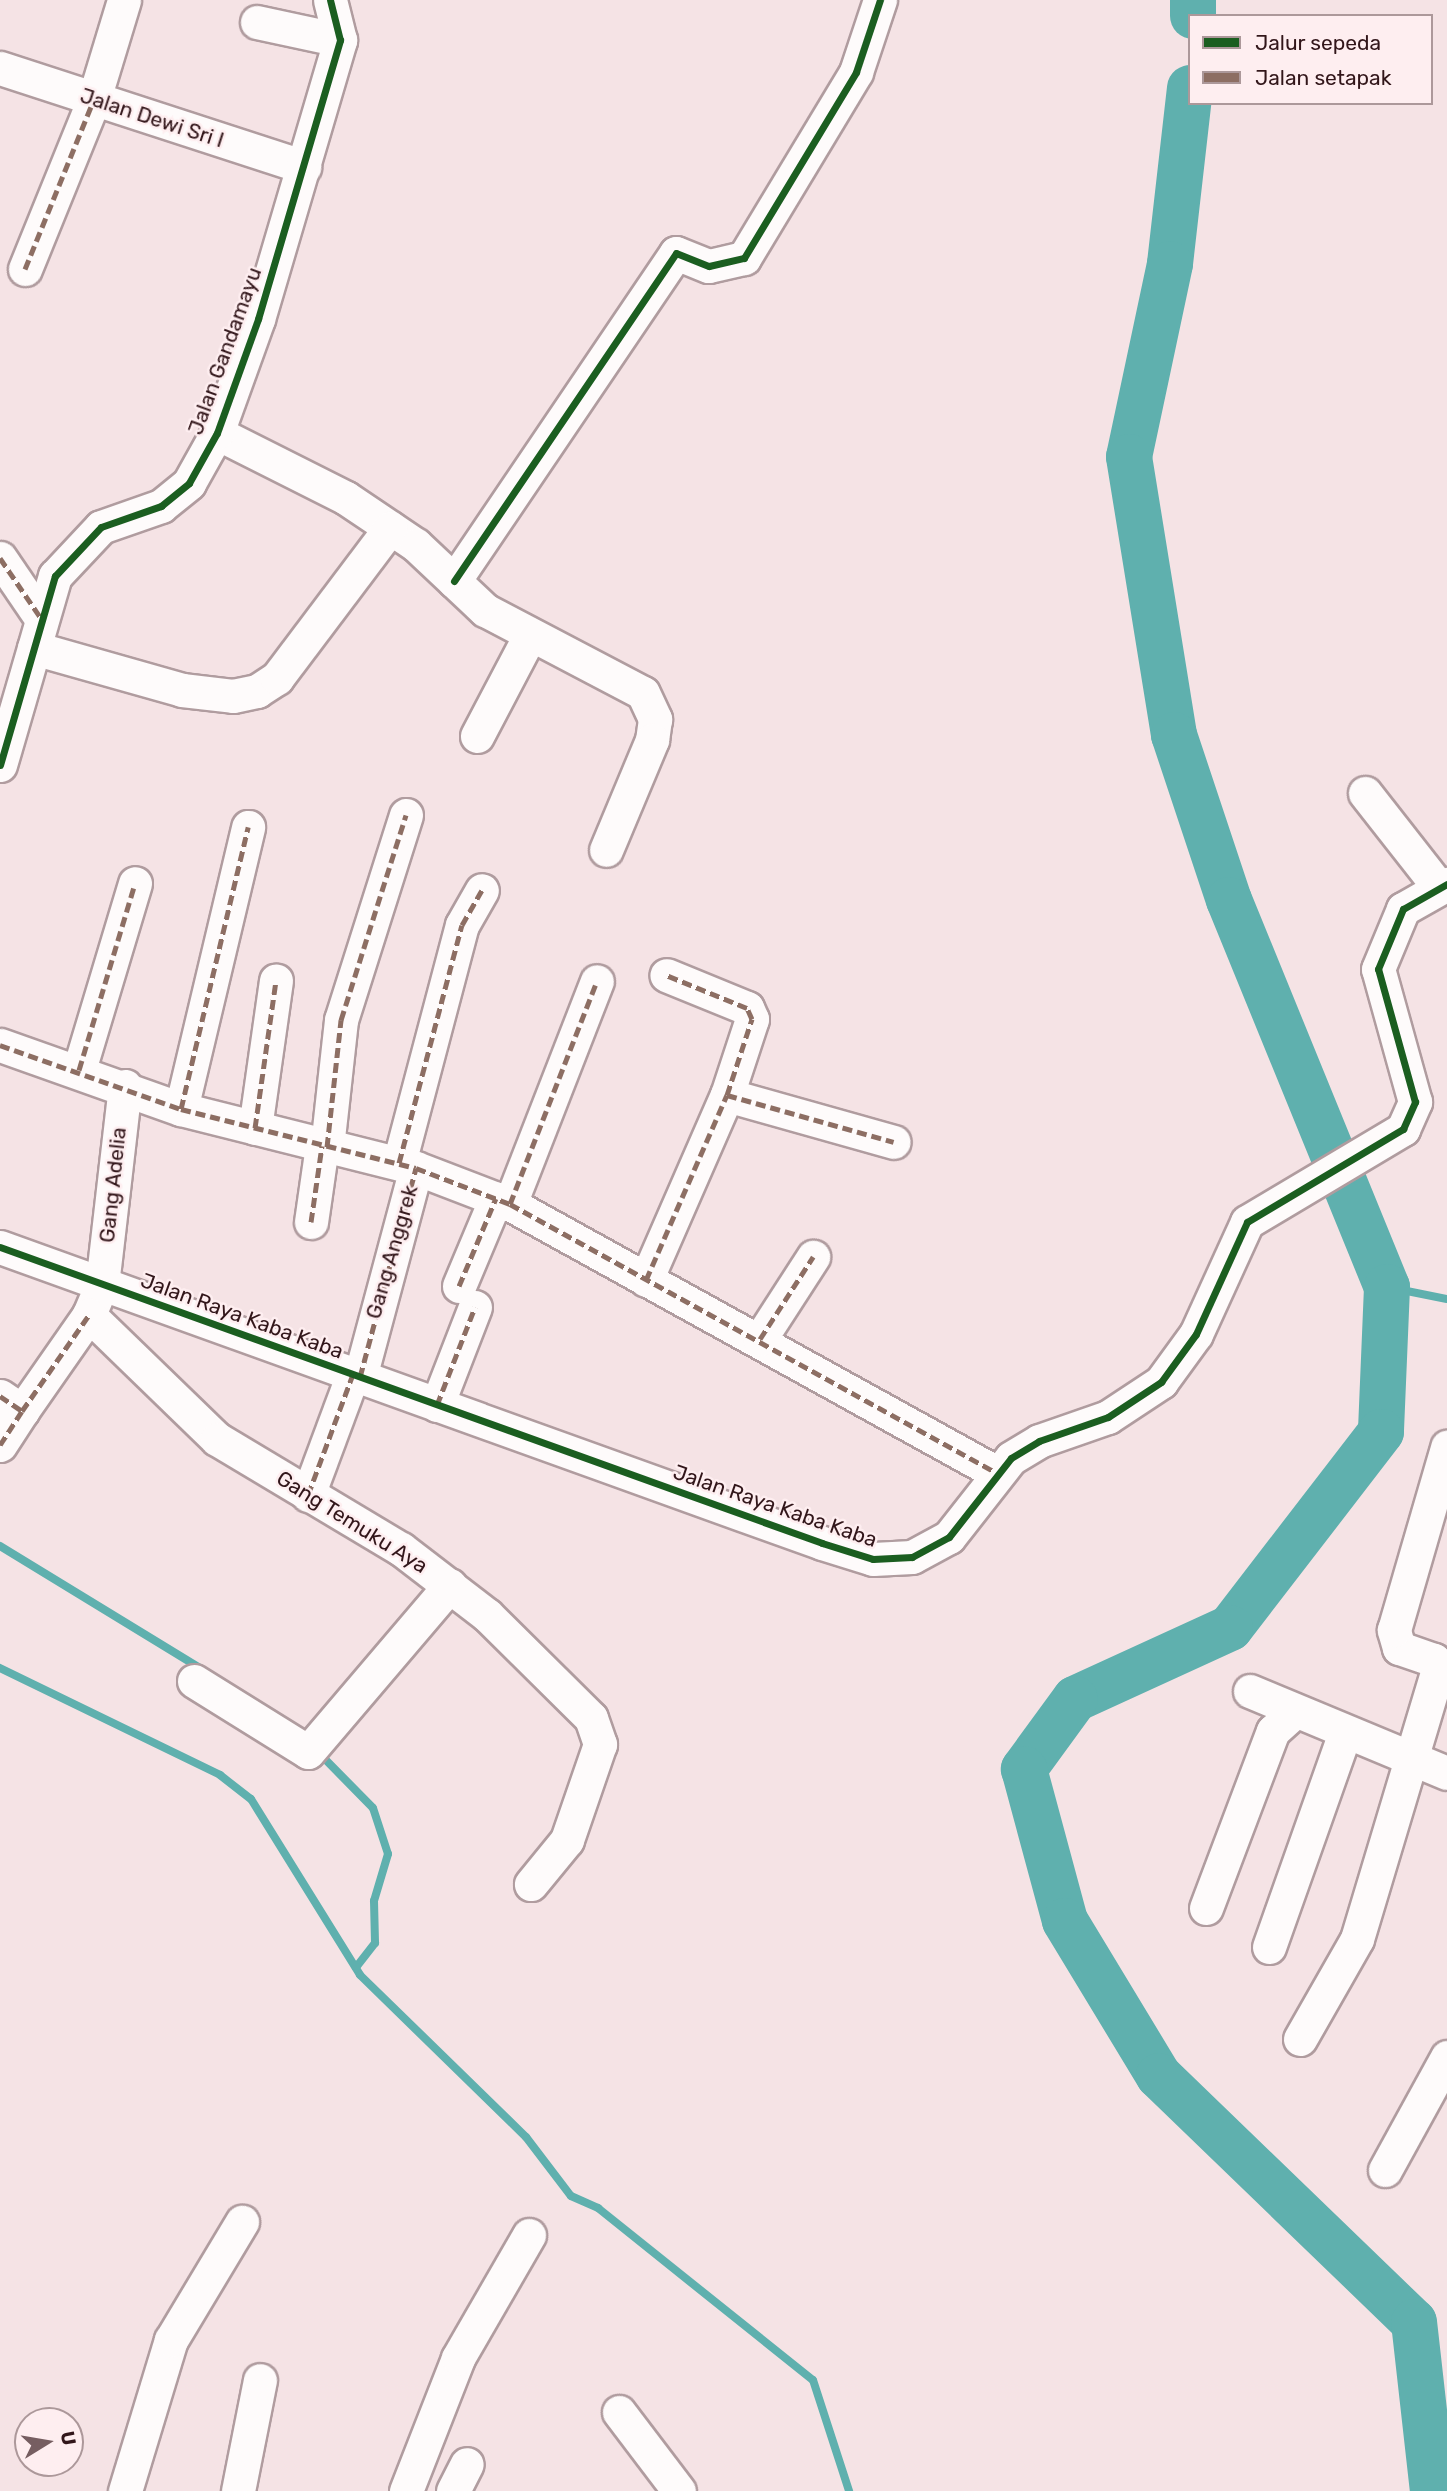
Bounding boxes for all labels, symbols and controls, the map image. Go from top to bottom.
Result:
legend [1188,14,1433,105]
text: Jalur sepeda [1255,30,1381,55]
text: Jalan setapak [1255,65,1392,90]
street label: Jalan Dewi Sri I [77,83,227,153]
street label: Jalan Gandamayu [183,264,267,438]
street label: Gang Adelia [94,1126,132,1244]
street label: Gang Anggrek [361,1182,423,1322]
street label: Jalan Raya Kaba Kaba [137,1268,347,1364]
street label: Jalan Raya Kaba Kaba [670,1459,880,1553]
street label: Gang Temuku Aya [271,1465,433,1579]
north arrow [14,2407,84,2477]
text: U [56,2429,81,2447]

